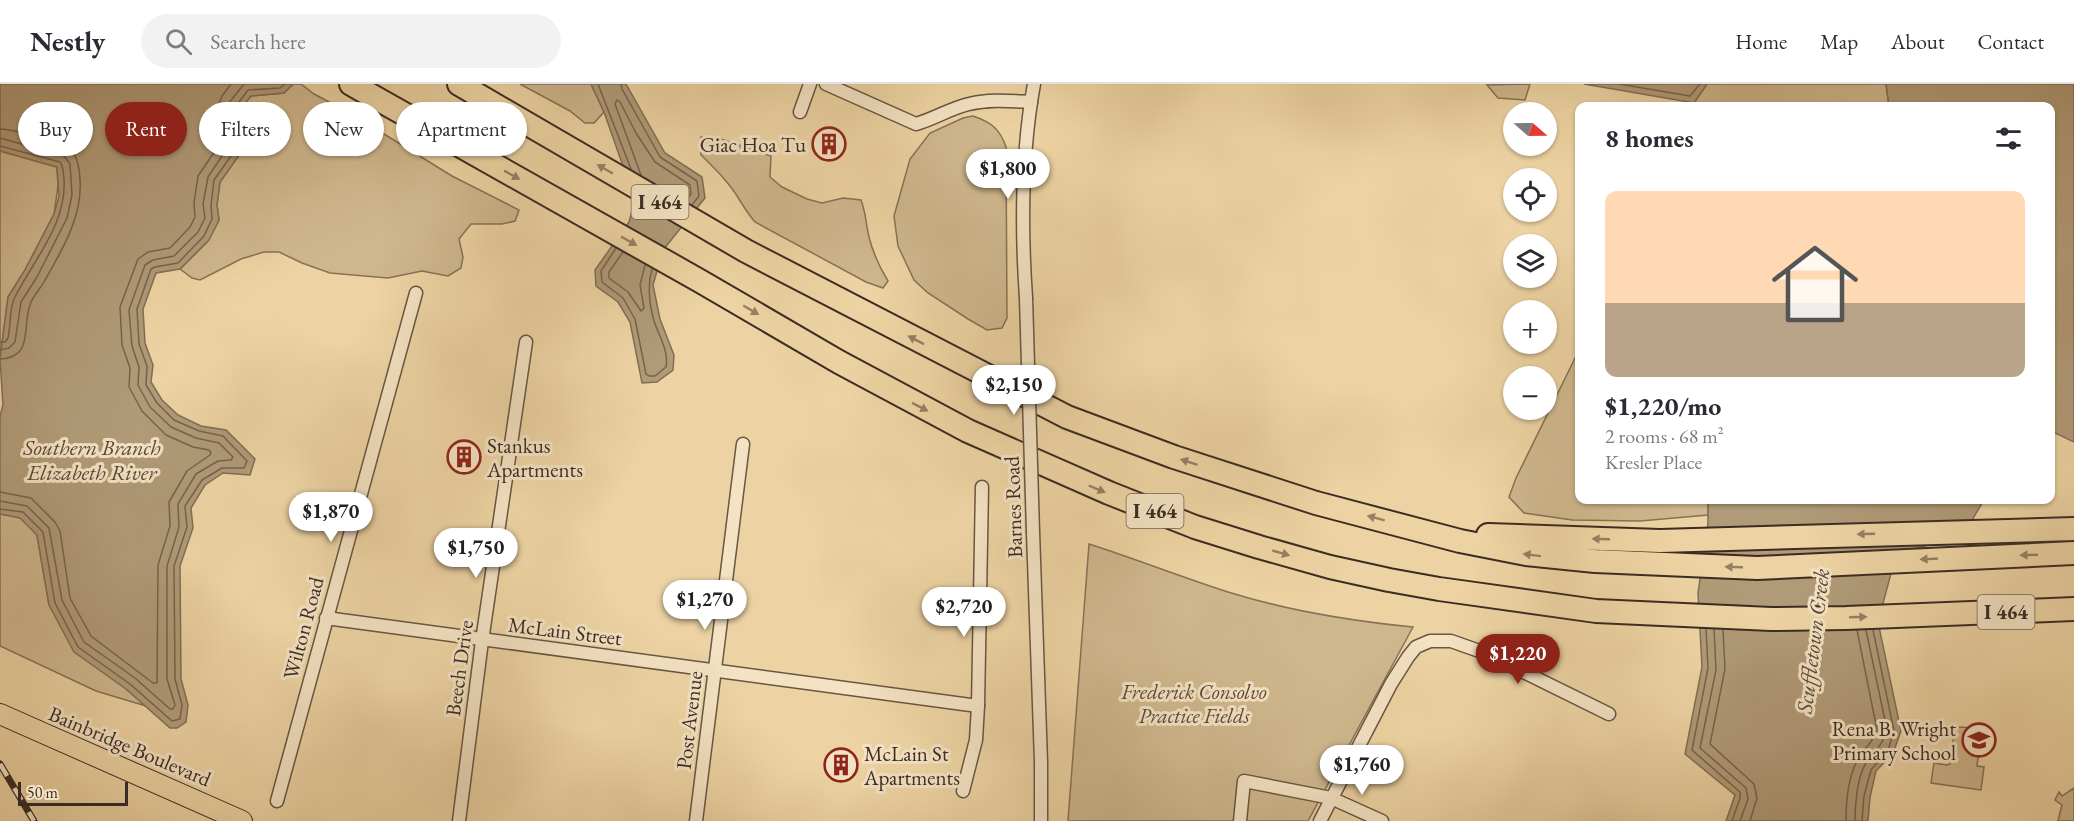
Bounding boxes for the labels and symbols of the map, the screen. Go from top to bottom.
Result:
north arrow [1503,102,1557,156]
building icon: Giac Hoa Tu [811,126,847,162]
place label: Giac Hoa Tu [700,131,806,158]
pin: $1,800 [959,149,1057,200]
one-way arrow [596,164,613,174]
one-way arrow [504,170,521,180]
road number: I 464 [632,185,688,219]
one-way arrow [621,236,638,246]
one-way arrow [743,305,759,316]
one-way arrow [908,335,925,344]
pin: $2,150 [965,365,1063,416]
one-way arrow [912,402,929,411]
place label: Stankus Apartments [486,432,583,483]
water label: Southern Branch Elizabeth River [22,433,161,487]
building icon: Stankus Apartments [446,439,482,475]
street label: Barnes Road [998,455,1028,558]
one-way arrow [1180,457,1198,467]
one-way arrow [1088,484,1106,494]
pin: $1,870 [282,492,380,543]
road number: I 464 [1126,494,1184,528]
one-way arrow [1367,513,1385,523]
pin: $1,750 [427,528,525,579]
one-way arrow [1856,530,1875,539]
one-way arrow [1592,535,1611,544]
one-way arrow [1272,549,1290,558]
one-way arrow [1522,550,1541,559]
one-way arrow [2019,550,2038,559]
one-way arrow [1920,554,1939,564]
one-way arrow [1725,562,1744,572]
water label: Scuffletown Creek [1790,567,1836,716]
street label: Wilton Road [276,573,330,682]
pin: $1,270 [656,580,754,631]
pin: $2,720 [915,587,1013,638]
road number: I 464 [1978,595,2034,629]
street label: McLain Street [507,611,624,651]
one-way arrow [1848,613,1867,622]
street label: Beech Drive [439,618,479,718]
pin: $1,220 [1469,634,1567,685]
street label: Post Avenue [670,669,708,771]
park label: Frederick Consolvo Practice Fields [1120,678,1267,729]
street label: Bainbridge Boulevard [45,700,216,793]
place label: Rena B. Wright Primary School [1832,715,1956,766]
school or university icon: Rena B. Wright Primary School [1961,722,1997,758]
place label: McLain St Apartments [863,740,960,791]
pin: $1,760 [1313,745,1411,796]
building icon: McLain St Apartments [823,747,859,783]
scale bar [18,779,128,806]

